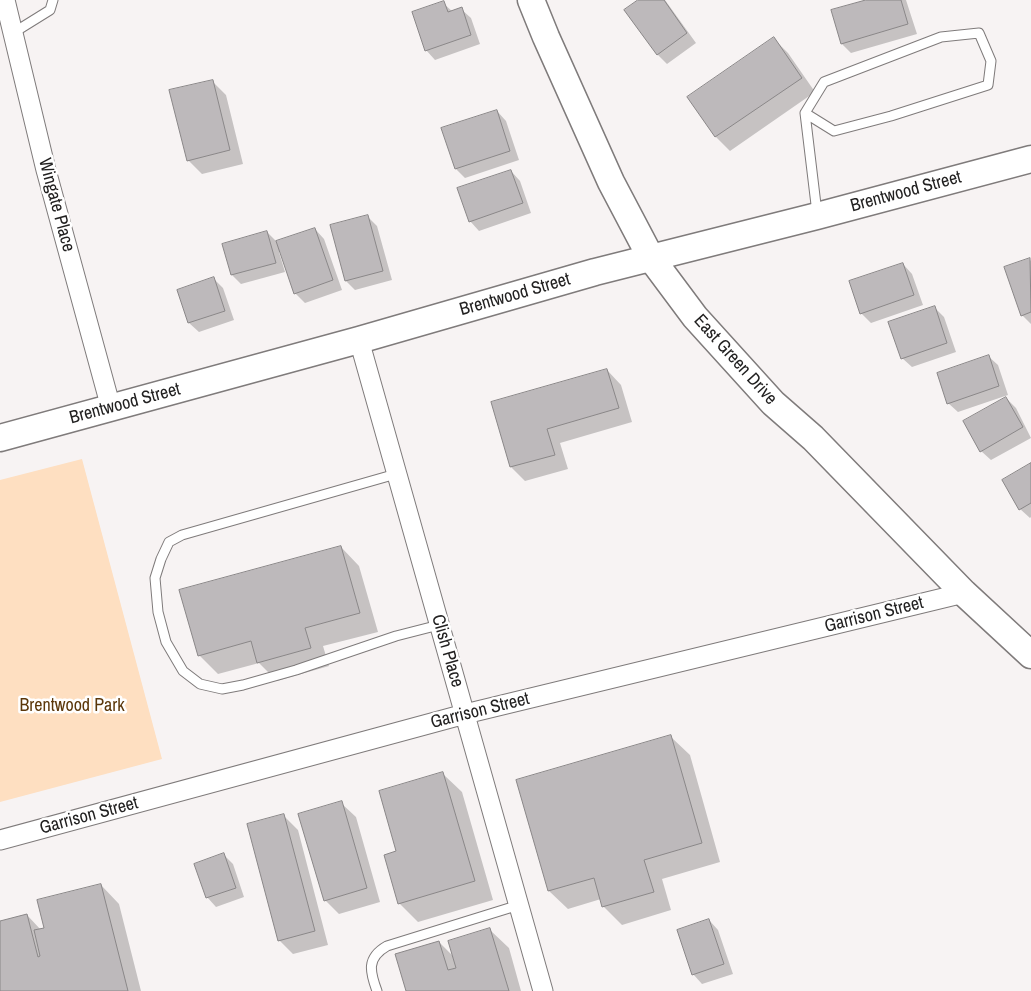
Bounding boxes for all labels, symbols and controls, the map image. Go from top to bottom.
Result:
street label: Wingate Place [33,156,79,254]
street label: Brentwood Street [848,167,964,217]
street label: Brentwood Street [457,269,573,321]
street label: East Green Drive [689,310,781,410]
street label: Brentwood Street [67,379,183,429]
street label: Garrison Street [822,592,926,638]
street label: Clish Place [426,612,468,690]
street label: Garrison Street [428,688,532,734]
park label: Brentwood Park [19,695,125,717]
street label: Garrison Street [37,793,141,839]

